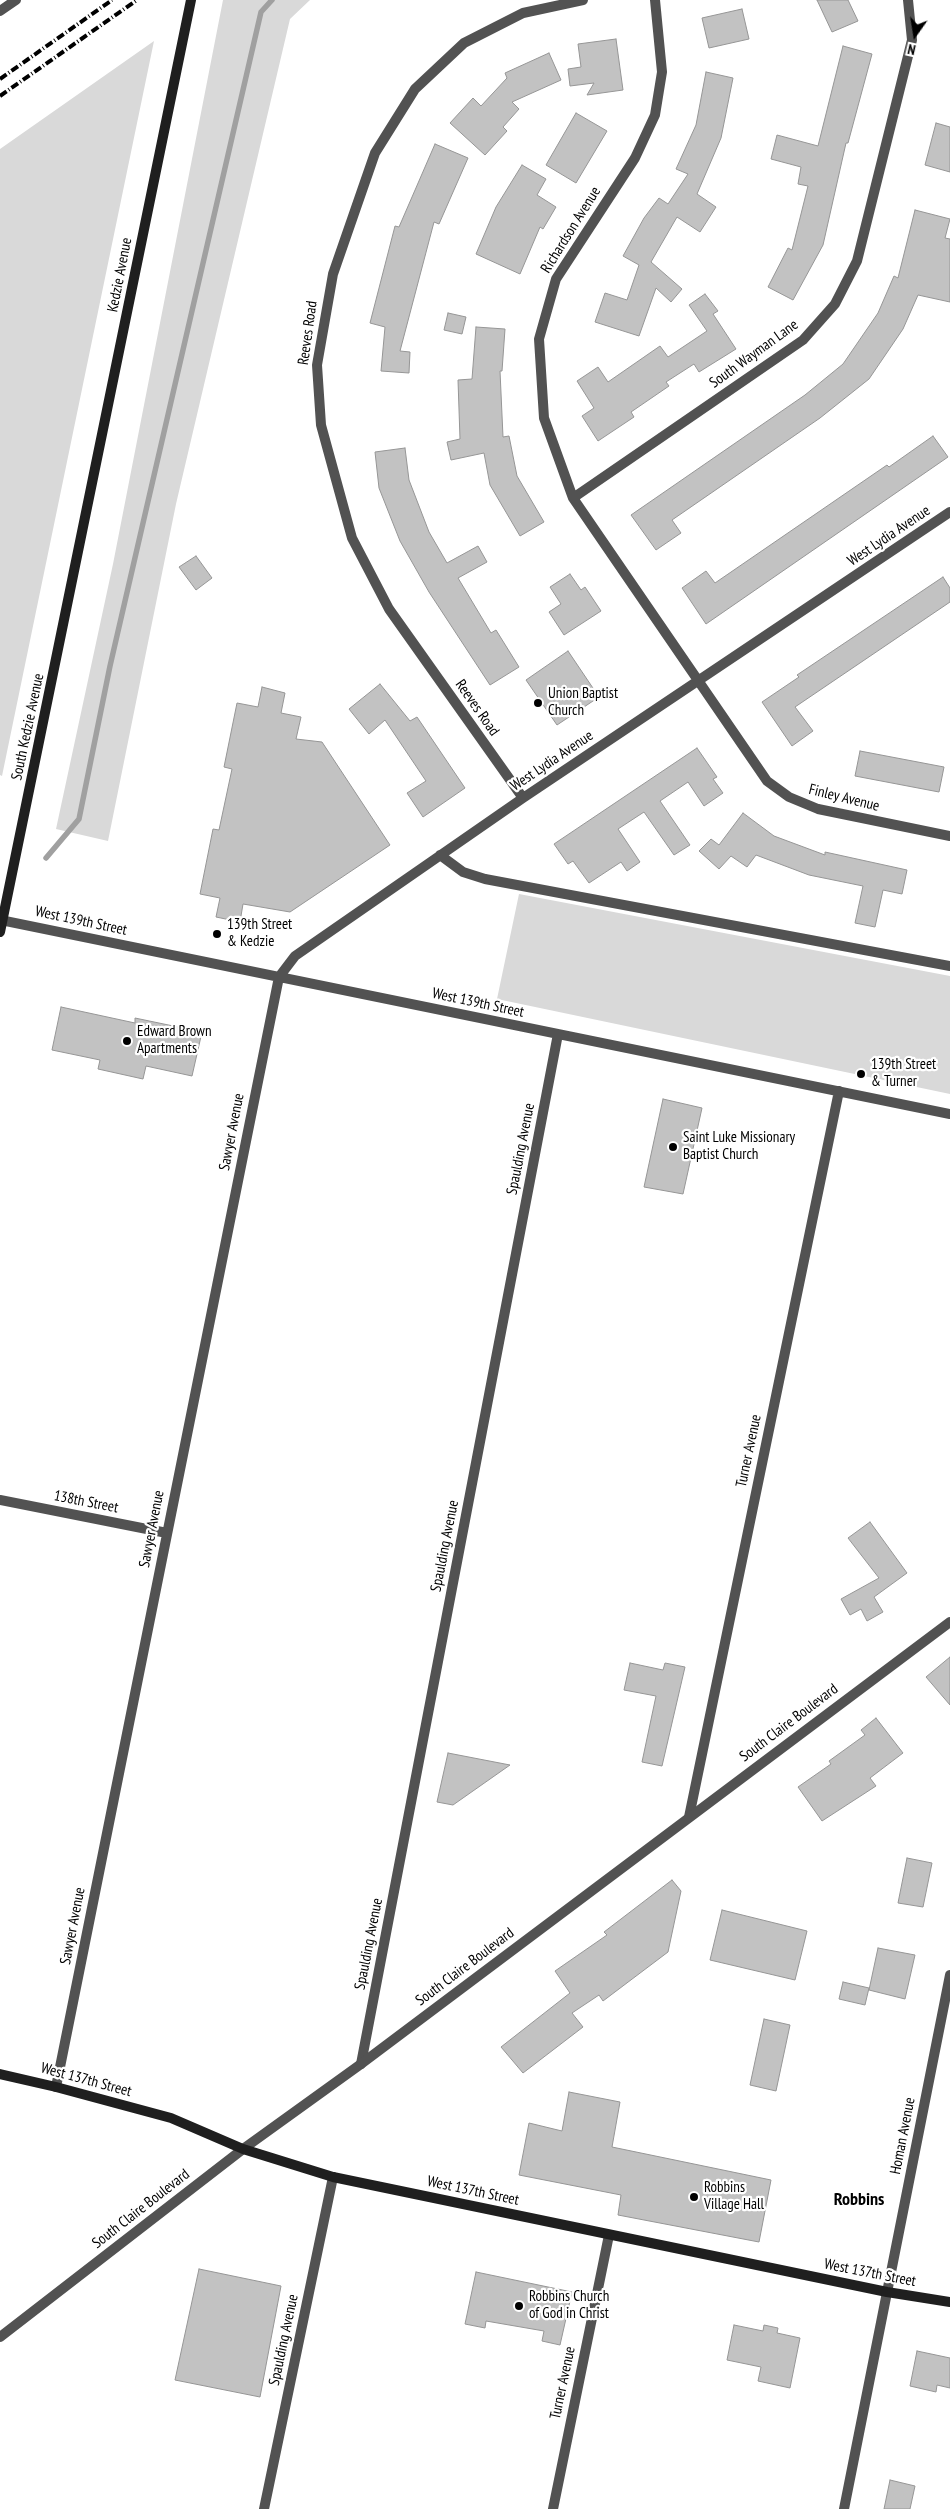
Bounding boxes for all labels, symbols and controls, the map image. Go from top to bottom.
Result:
north arrow [890,10,940,60]
text: N [906,40,917,59]
street label: Richardson Avenue [537,184,605,276]
street label: Kedzie Avenue [104,236,136,314]
street label: Reeves Road [295,300,321,366]
street label: South Wayman Lane [706,316,802,392]
street label: West Lydia Avenue [844,502,934,570]
street label: South Kedzie Avenue [8,672,48,782]
street label: Reeves Road [451,676,503,740]
place label: Union Baptist Church [548,685,618,720]
marker: Union Baptist Church [532,697,544,709]
street label: West Lydia Avenue [507,727,597,795]
street label: Finley Avenue [807,781,881,815]
street label: West 139th Street [33,902,129,940]
place label: 139th Street & Kedzie [227,916,292,951]
marker: 139th Street & Kedzie [211,928,223,940]
street label: West 139th Street [430,984,526,1022]
place label: Edward Brown Apartments [137,1023,212,1058]
marker: Edward Brown Apartments [121,1035,133,1047]
place label: 139th Street & Turner [871,1056,936,1091]
marker: 139th Street & Turner [855,1068,867,1080]
street label: Sawyer Avenue [216,1092,248,1172]
street label: Spaulding Avenue [503,1102,539,1196]
place label: Saint Luke Missionary Baptist Church [683,1129,795,1164]
marker: Saint Luke Missionary Baptist Church [667,1141,679,1153]
street label: Turner Avenue [732,1413,766,1489]
street label: 138th Street [52,1487,120,1517]
street label: Sawyer Avenue [136,1489,168,1569]
street label: Spaulding Avenue [427,1499,463,1593]
street label: South Claire Boulevard [736,1680,842,1766]
street label: Sawyer Avenue [57,1886,89,1966]
street label: Spaulding Avenue [351,1897,387,1991]
street label: South Claire Boulevard [412,1924,518,2010]
street label: West 137th Street [39,2059,133,2101]
street label: Homan Avenue [887,2096,919,2176]
street label: South Claire Boulevard [89,2165,193,2253]
street label: West 137th Street [426,2173,520,2209]
place label: Robbins Village Hall [704,2179,764,2214]
district label: Robbins [834,2189,884,2211]
marker: Robbins Village Hall [688,2191,700,2203]
street label: West 137th Street [823,2255,917,2291]
place label: Robbins Church of God in Christ [529,2288,609,2323]
street label: Spaulding Avenue [266,2293,302,2387]
marker: Robbins Church of God in Christ [513,2300,525,2312]
street label: Turner Avenue [546,2345,580,2421]

